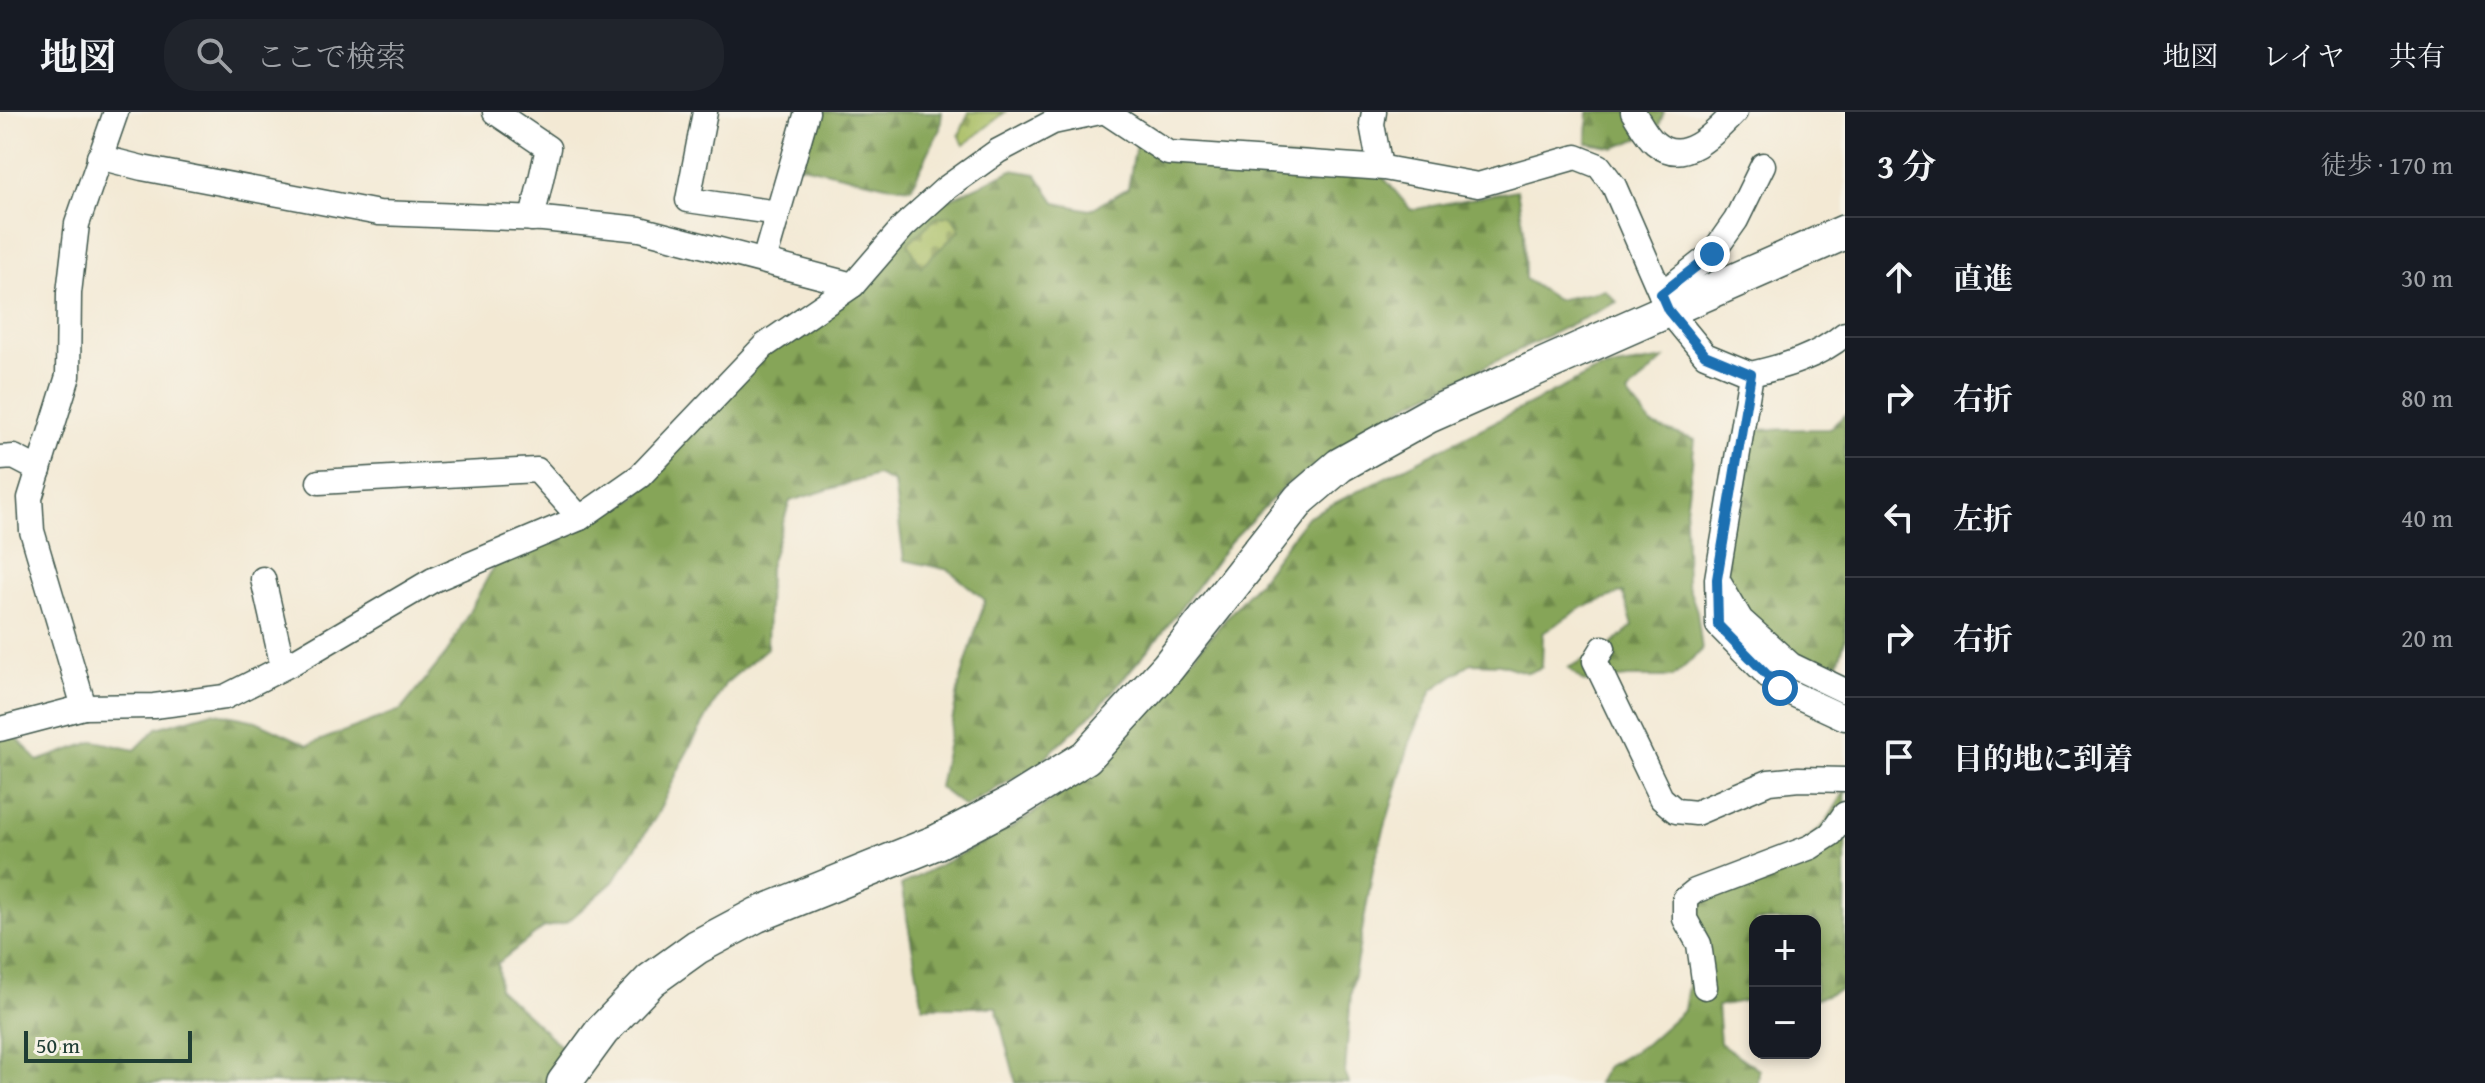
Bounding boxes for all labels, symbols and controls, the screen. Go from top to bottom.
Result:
search box [164,19,724,91]
text: 地図 [40,28,116,84]
icon: search [192,33,236,77]
text: ここで検索 [256,34,406,78]
text: 地図 [2162,35,2218,76]
text: レイヤ [2262,35,2345,76]
text: 共有 [2389,35,2445,76]
text: 3 分 [1877,141,1936,190]
text: 徒歩 · 170 m [2321,145,2453,184]
route end [1694,236,1730,272]
icon: ahead [1877,255,1921,299]
text: 直進 [1953,256,2013,300]
text: 30 m [2401,258,2453,297]
icon: right [1877,375,1921,419]
text: 右折 [1953,376,2013,420]
text: 80 m [2401,378,2453,417]
icon: left [1877,495,1921,539]
text: 左折 [1953,496,2013,540]
text: 40 m [2401,498,2453,537]
icon: right [1877,615,1921,659]
text: 右折 [1953,616,2013,660]
text: 20 m [2401,618,2453,657]
route start [1762,670,1798,706]
icon: arrive [1877,735,1921,779]
text: 目的地に到着 [1953,736,2133,780]
map controls [1749,915,1821,1059]
button: + [1749,915,1821,987]
button: − [1749,987,1821,1059]
scale bar [24,1027,192,1063]
text: 50 m [36,1029,80,1061]

